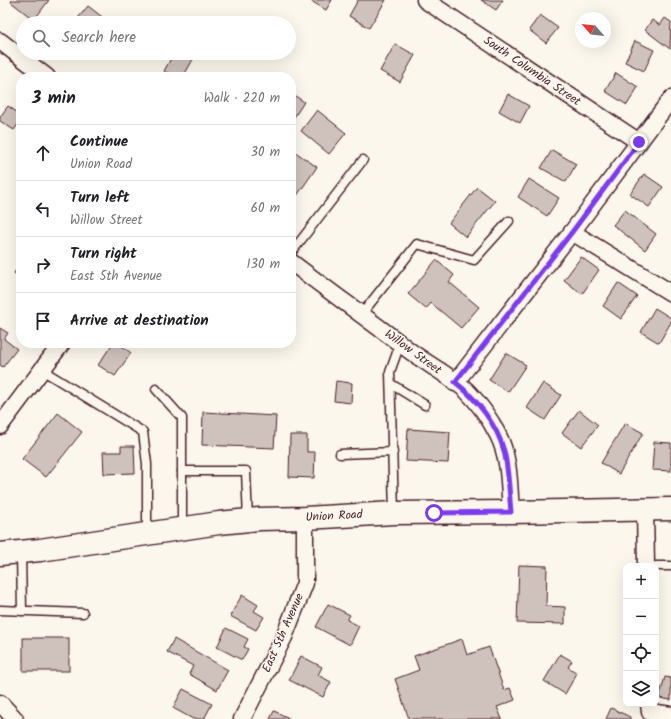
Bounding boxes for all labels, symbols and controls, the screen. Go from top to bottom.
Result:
north arrow [575,12,611,48]
search box [16,16,296,60]
text: Search here [62,26,136,50]
icon: search [30,27,52,49]
street label: South Columbia Street [479,31,585,111]
text: 3 min [32,85,76,112]
text: Walk · 220 m [204,88,280,109]
text: Continue [70,130,128,154]
route end [630,133,648,151]
icon: ahead [32,142,54,164]
text: 30 m [251,142,280,163]
text: Union Road [70,154,132,175]
text: Turn left [70,186,130,210]
icon: left [32,198,54,220]
text: 60 m [251,198,280,219]
text: Willow Street [70,210,142,231]
text: Turn right [70,242,137,266]
icon: right [32,254,54,276]
text: 130 m [246,254,280,275]
text: East 5th Avenue [70,266,162,287]
text: Arrive at destination [70,309,209,333]
icon: arrive [32,310,54,332]
street label: Willow Street [380,325,446,380]
route start [425,504,443,522]
street label: Union Road [305,505,364,527]
map controls [623,563,659,707]
button: + [623,563,659,599]
street label: East 5th Avenue [257,590,309,676]
button: − [623,599,659,635]
button: locate [623,635,659,671]
button: layers [623,671,659,707]

